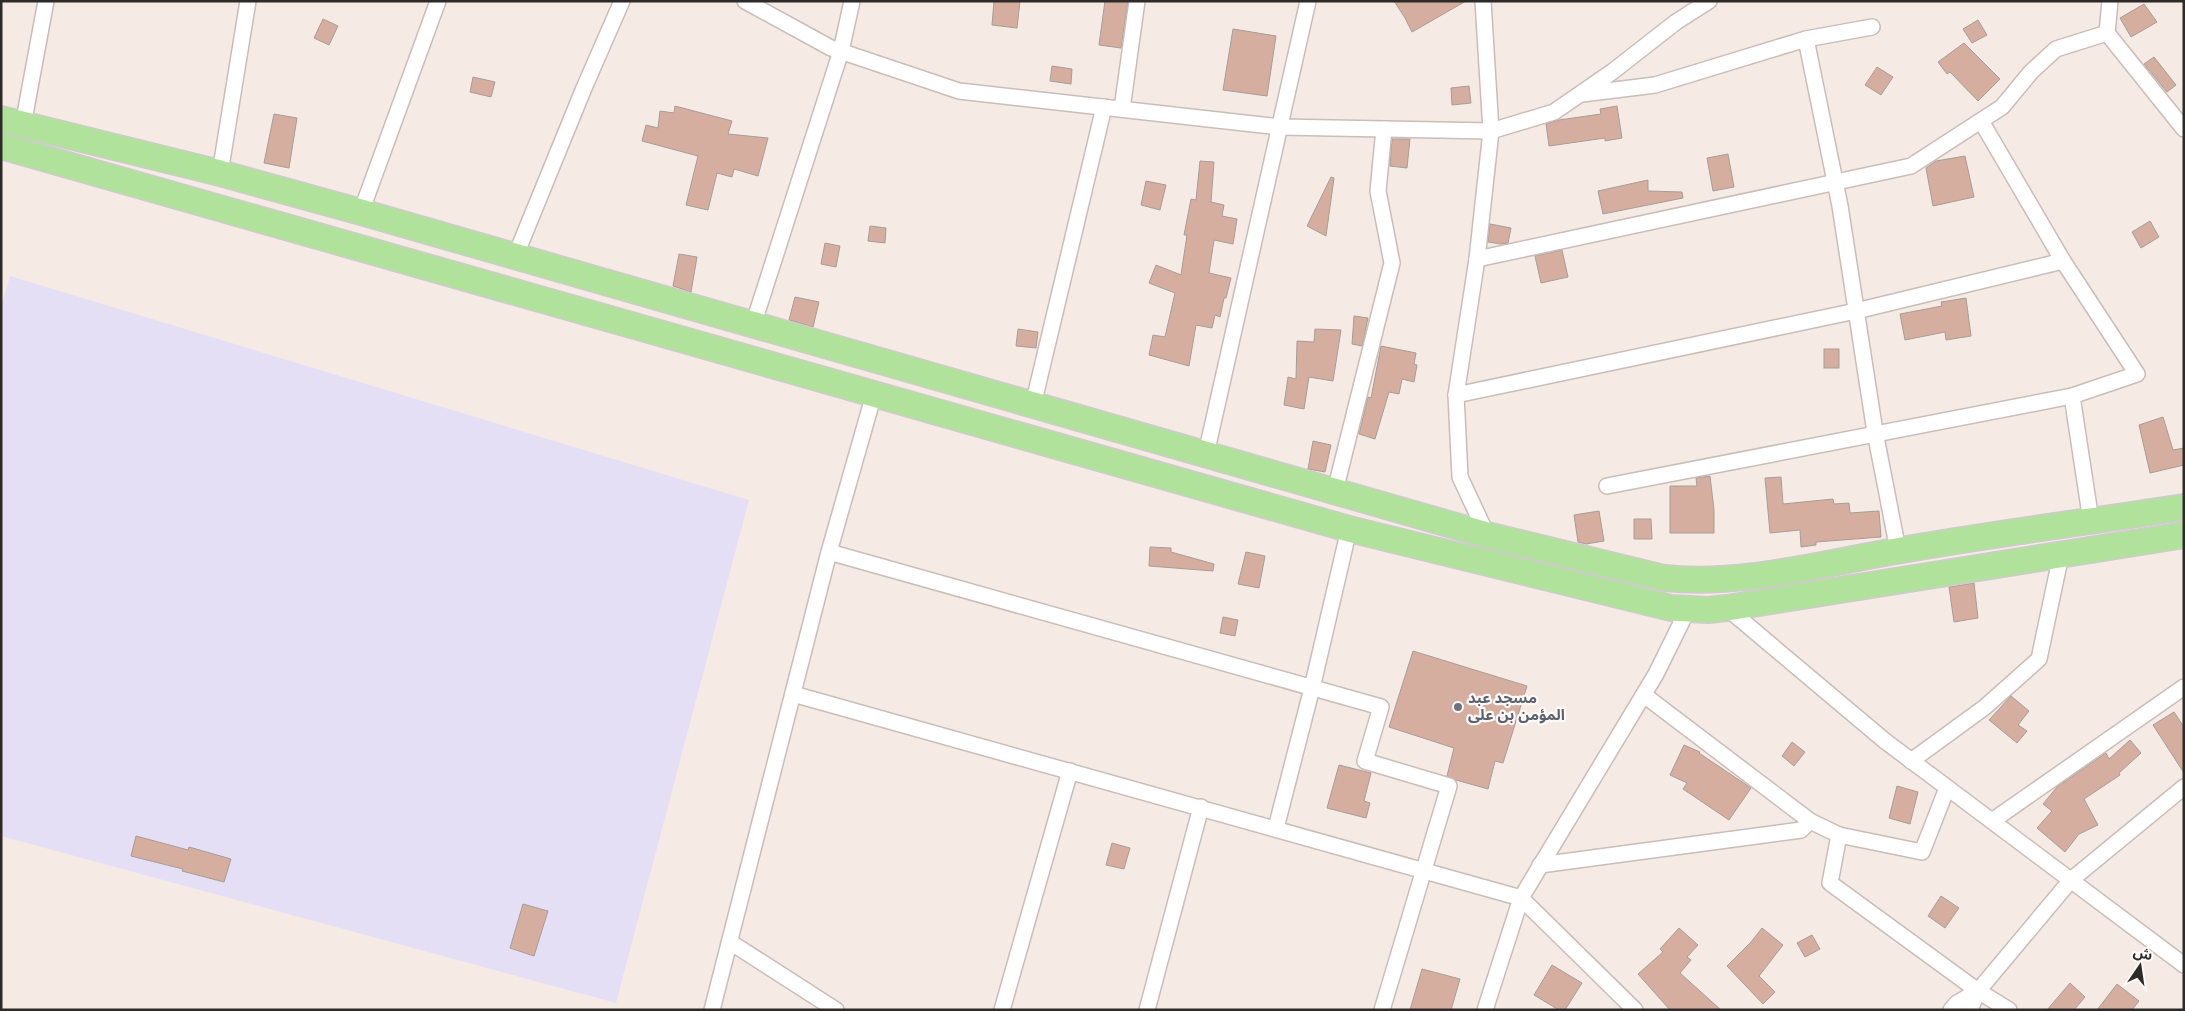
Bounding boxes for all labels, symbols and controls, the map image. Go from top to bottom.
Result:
place label: مسجد عبد المؤمن بن على [1468,689,1565,724]
marker: مسجد عبد المؤمن بن على [1452,701,1464,713]
north arrow [2115,941,2165,991]
text: ش [2132,943,2154,964]

